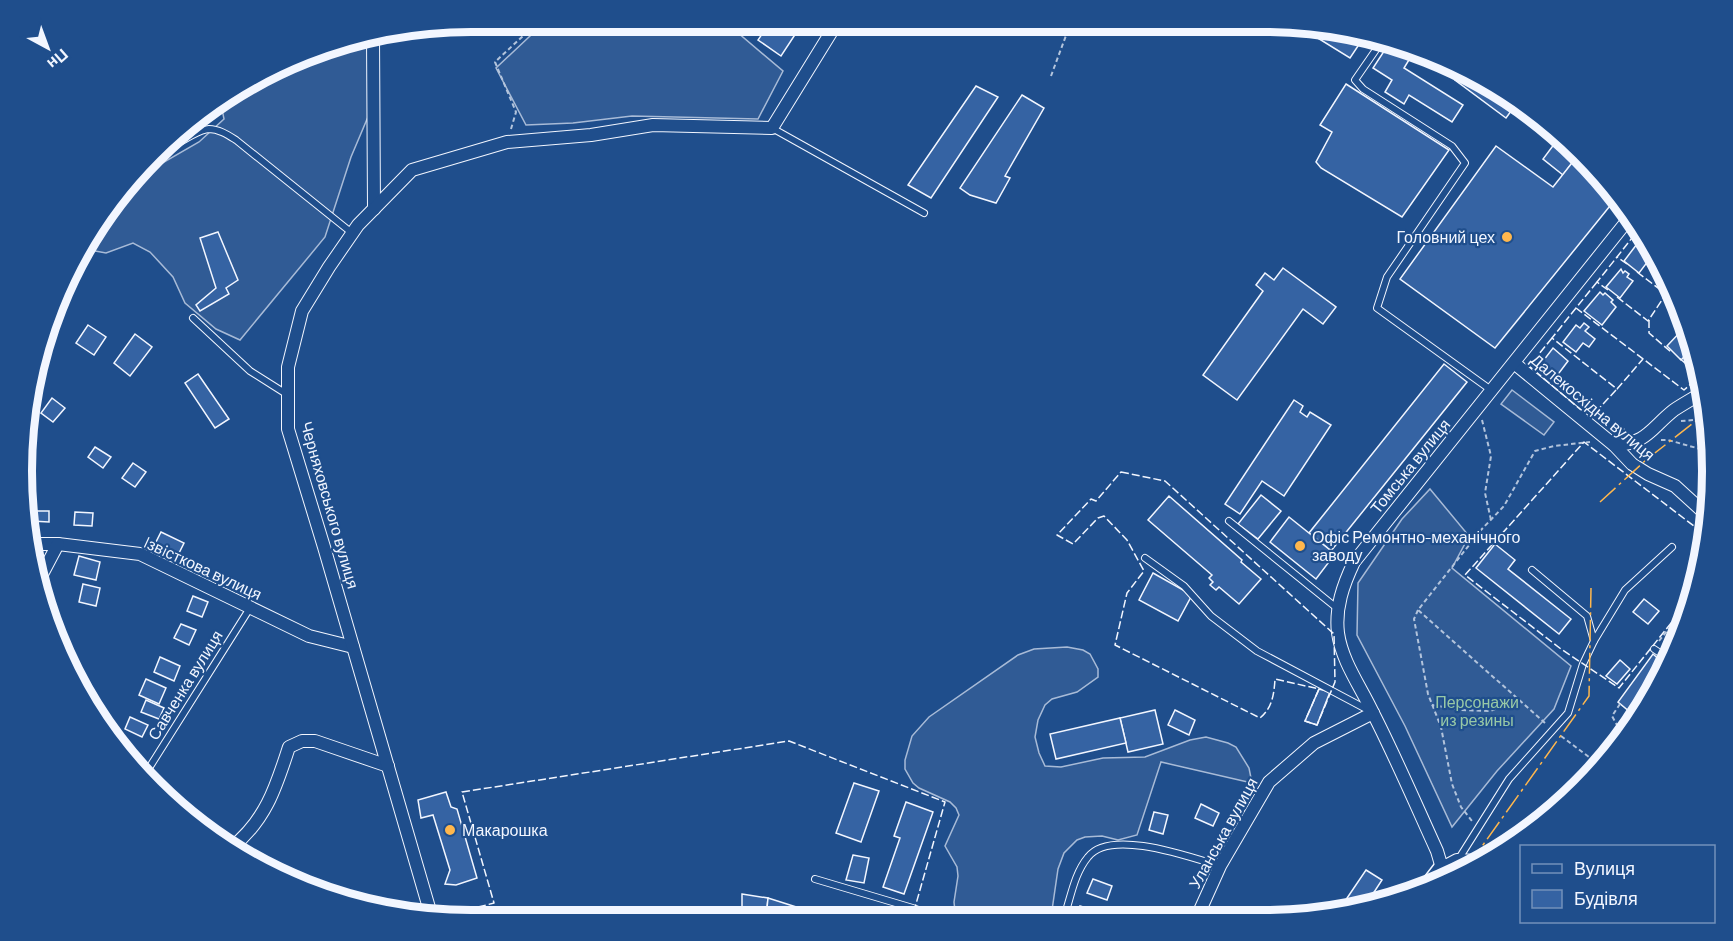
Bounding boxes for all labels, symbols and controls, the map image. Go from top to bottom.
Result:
north arrow [18,18,78,78]
text: Пн [44,46,72,74]
place label: Головний цех [1397,227,1495,246]
marker: Головний цех [1500,230,1514,244]
street label: Далекосхідна вулиця [1528,349,1659,464]
street label: Томська вулиця [1366,415,1454,517]
street label: Черняховського вулиця [298,419,363,591]
place label: Офіс Ремонтно-механічного заводу [1312,527,1521,564]
street label: Iзвiсткова вулиця [141,532,265,603]
marker: Офіс Ремонтно-механічного заводу [1293,539,1307,553]
street label: Савченка вулиця [143,626,226,743]
park label: Персонажи из резины [1435,692,1519,729]
street label: Уланська вулиця [1184,774,1261,892]
place label: Макарошка [462,820,548,839]
marker: Макарошка [443,823,457,837]
legend [1520,845,1715,923]
text: Вулиця [1574,857,1635,879]
text: Будівля [1574,887,1638,909]

